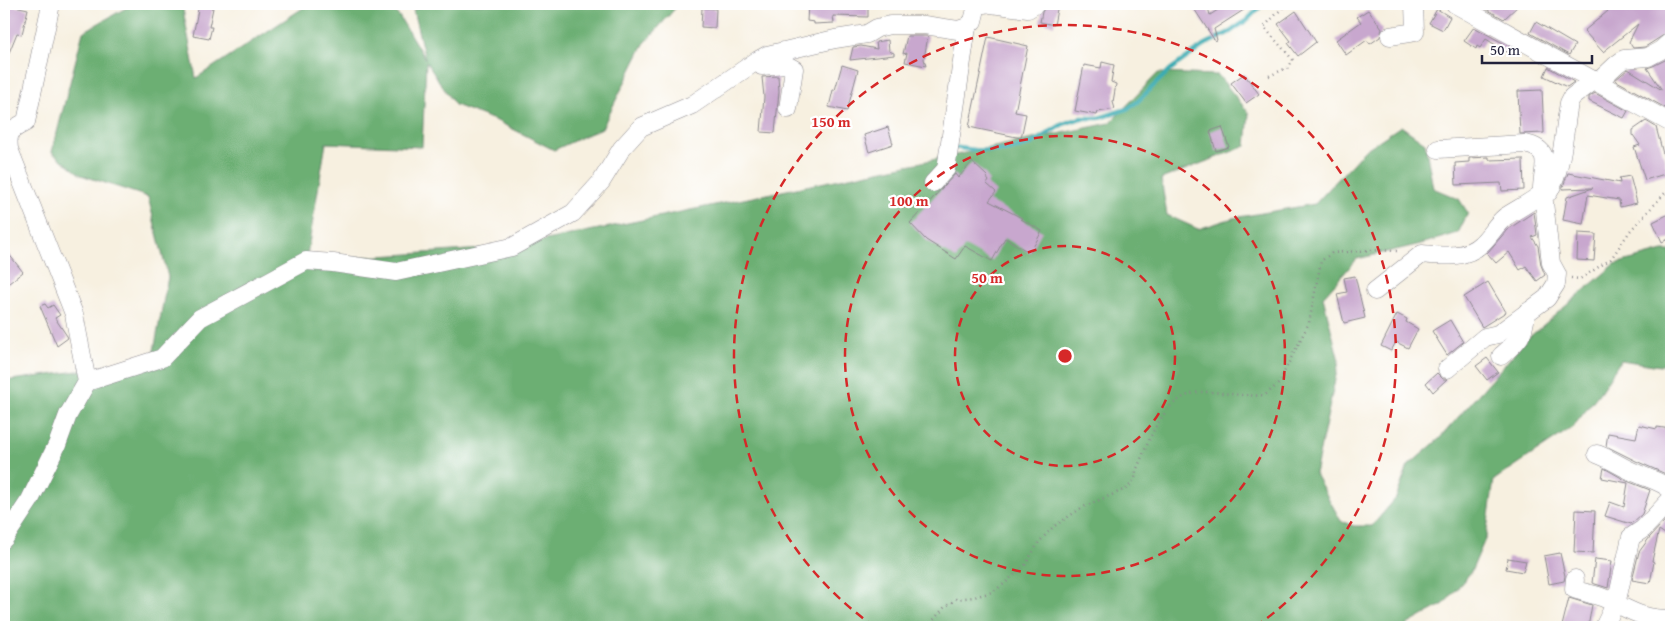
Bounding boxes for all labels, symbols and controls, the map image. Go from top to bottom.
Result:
scale bar [1482,32,1592,64]
text: 50 m [1490,39,1521,60]
text: 150 m [811,111,851,132]
text: 100 m [889,190,929,211]
text: 50 m [971,267,1003,288]
centre of rings [1056,347,1074,365]

